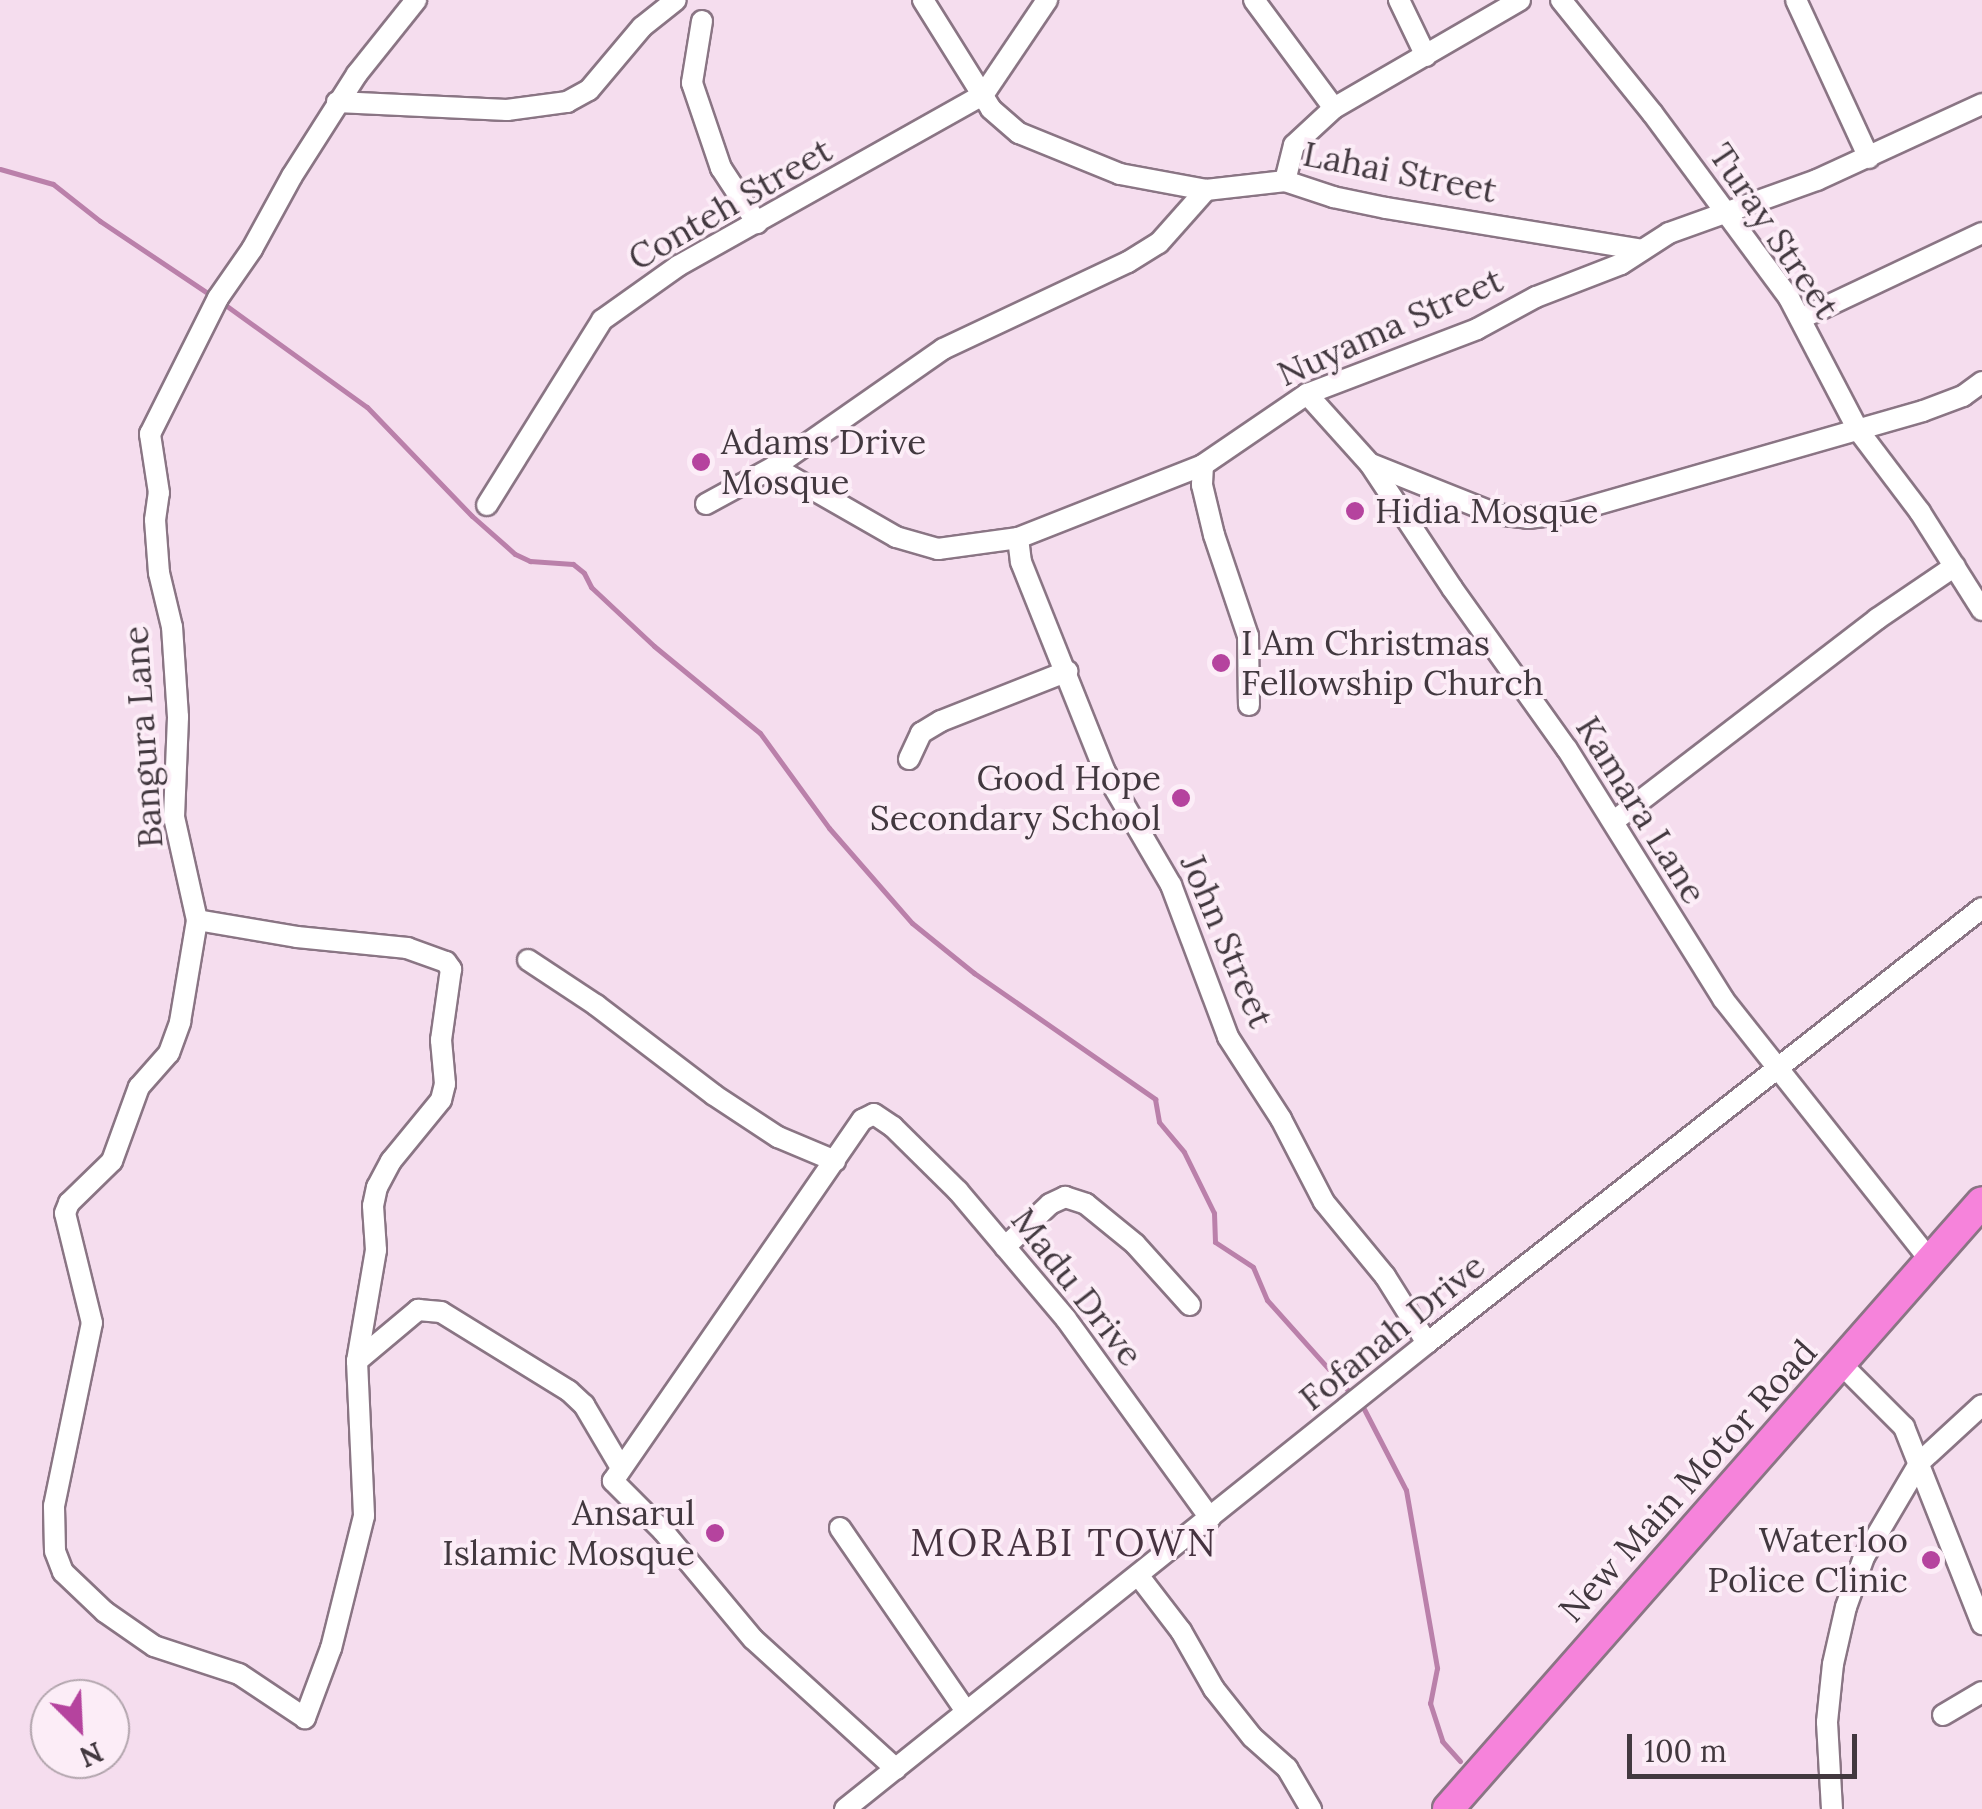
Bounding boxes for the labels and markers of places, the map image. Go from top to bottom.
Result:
place label: Adams Drive Mosque [721,421,926,503]
marker: Adams Drive Mosque [690,451,712,473]
place label: Hidia Mosque [1375,490,1599,532]
marker: Hidia Mosque [1344,500,1366,522]
place label: I Am Christmas Fellowship Church [1241,622,1544,704]
marker: I Am Christmas Fellowship Church [1210,652,1232,674]
place label: Good Hope Secondary School [870,757,1161,839]
marker: Good Hope Secondary School [1170,787,1192,809]
place label: Ansarul Islamic Mosque [442,1492,695,1574]
place label: Waterloo Police Clinic [1707,1519,1908,1601]
marker: Ansarul Islamic Mosque [704,1522,726,1544]
marker: Waterloo Police Clinic [1918,1547,1944,1573]

